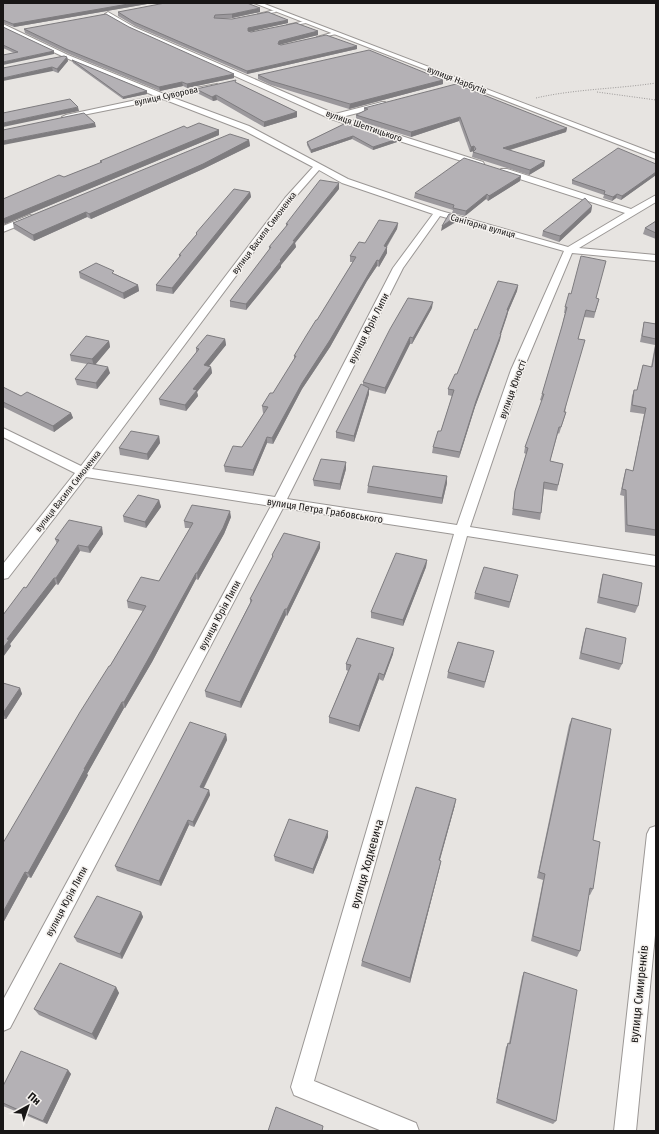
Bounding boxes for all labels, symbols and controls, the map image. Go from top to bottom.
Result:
street label: вулиця Нарбутів [426,64,489,96]
street label: вулиця Суворова [133,84,199,108]
street label: вулиця Шептицького [325,108,404,144]
street label: вулиця Василя Симоненка [230,189,299,276]
street label: Санітарна вулиця [450,212,516,240]
street label: вулиця Юрія Липи [345,291,392,366]
street label: вулиця Юності [496,358,529,421]
street label: вулиця Василя Симоненка [33,448,103,534]
street label: вулиця Петра Грабовського [266,496,384,526]
street label: вулиця Юрія Липи [195,578,243,653]
street label: вулиця Ходкевича [348,818,387,910]
street label: вулиця Юрія Липи [42,864,90,939]
street label: вулиця Симиренків [627,944,651,1044]
north arrow [8,1086,48,1126]
text: Пн [25,1090,43,1108]

